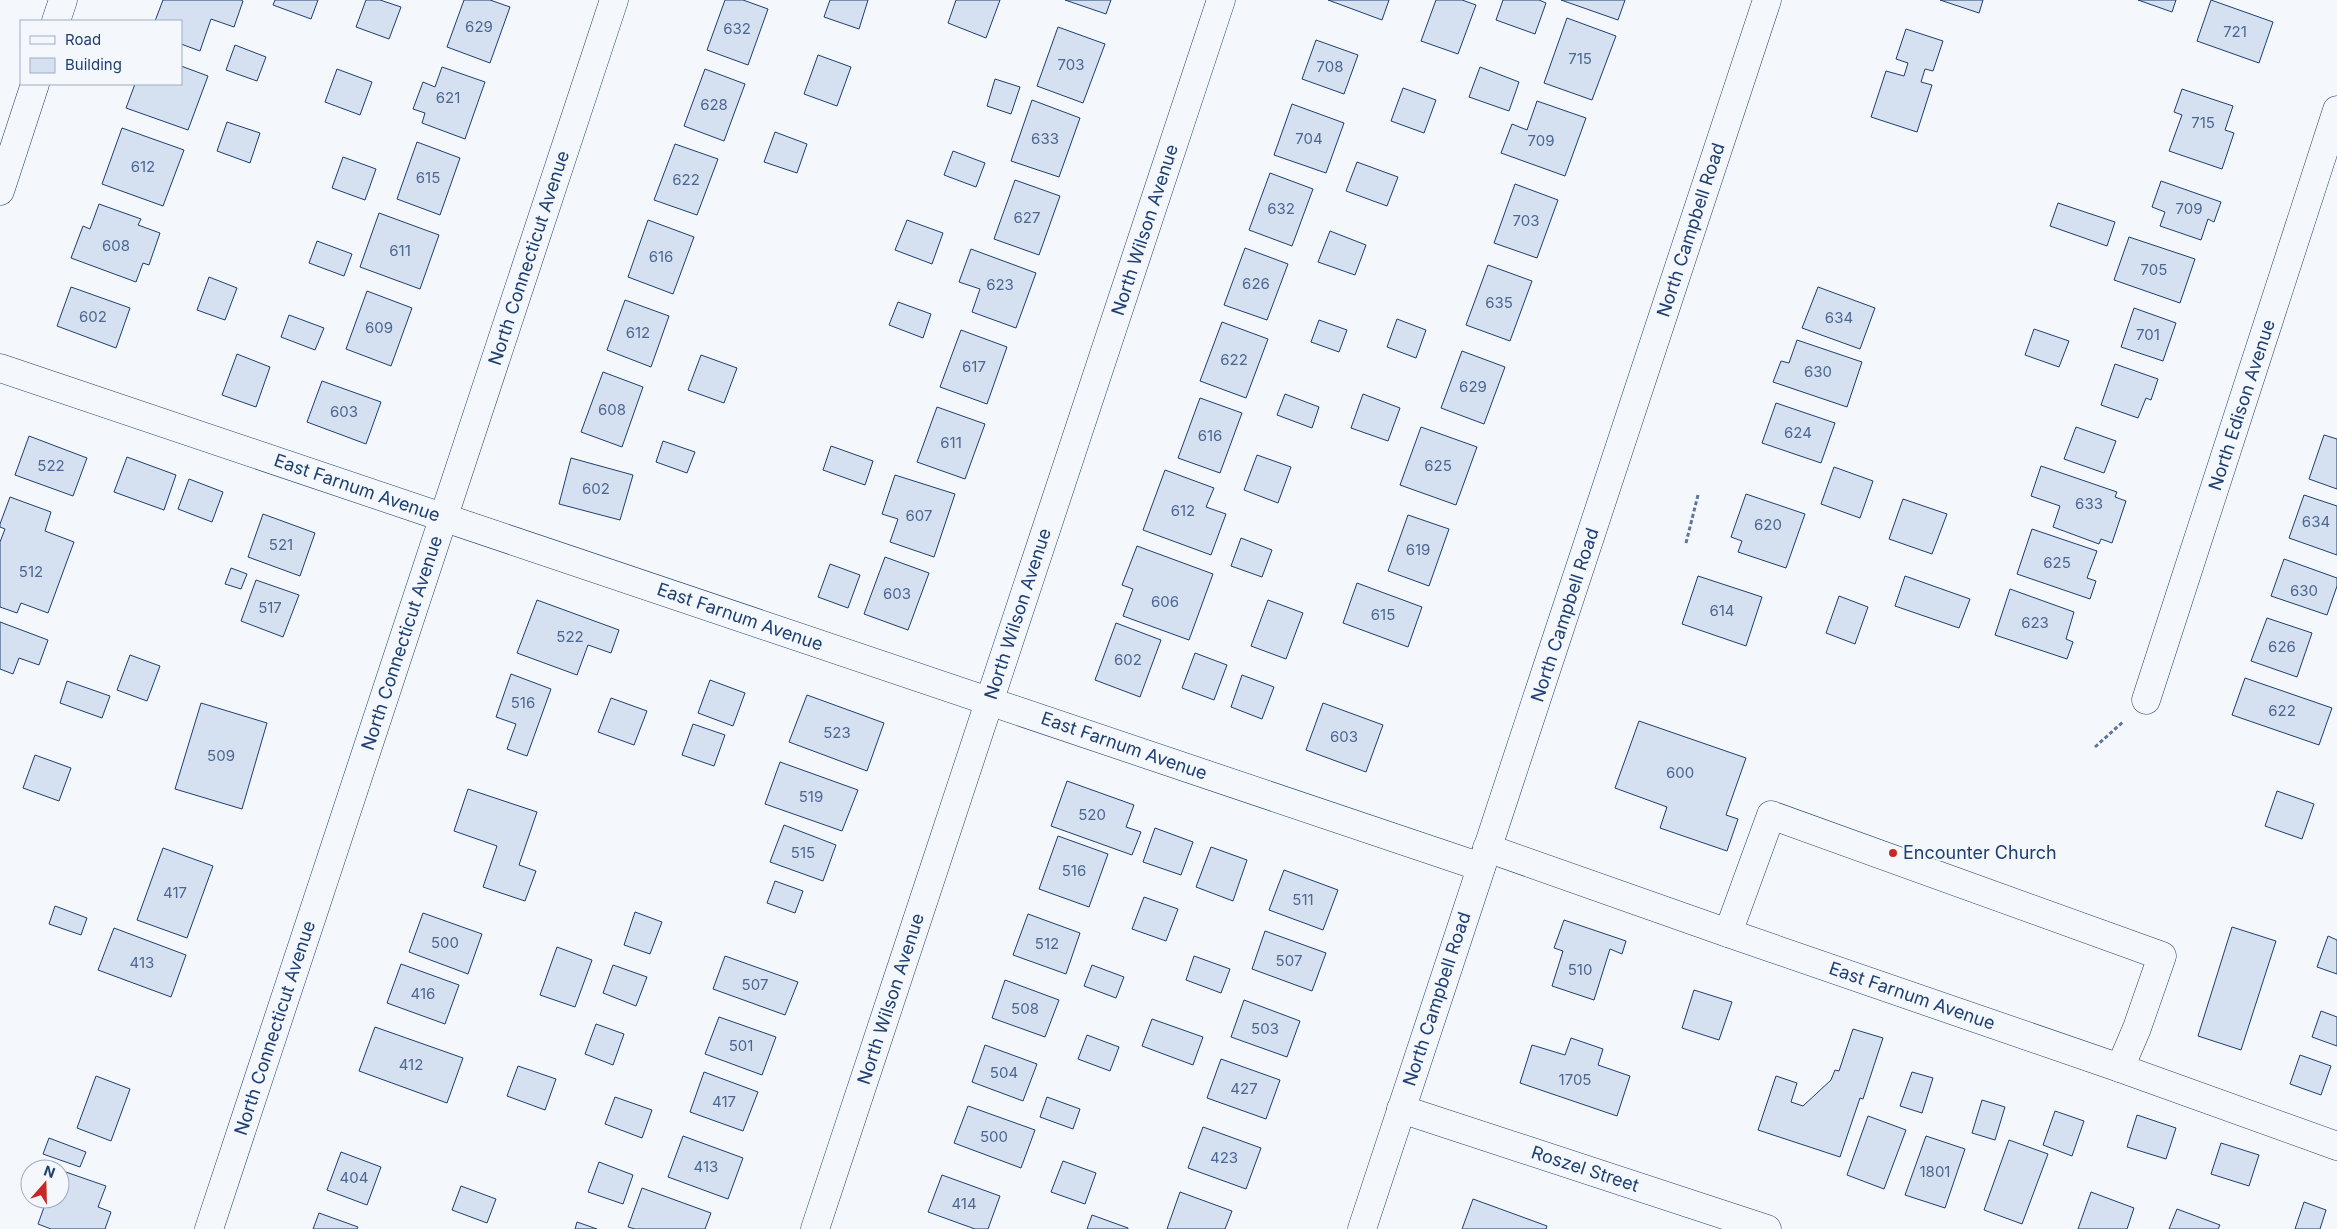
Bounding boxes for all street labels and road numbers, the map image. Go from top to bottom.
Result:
street label: North Campbell Road [1652,140,1729,320]
street label: North Wilson Avenue [1107,142,1182,318]
street label: North Connecticut Avenue [484,148,573,368]
street label: North Edison Avenue [2204,317,2279,493]
street label: East Farnum Avenue [271,449,443,526]
street label: North Campbell Road [1526,525,1603,705]
street label: North Wilson Avenue [980,526,1055,702]
street label: North Connecticut Avenue [357,533,446,753]
street label: East Farnum Avenue [654,578,826,655]
street label: East Farnum Avenue [1038,707,1210,784]
street label: North Campbell Road [1398,909,1475,1089]
street label: North Wilson Avenue [853,911,928,1087]
street label: North Connecticut Avenue [230,918,319,1138]
street label: East Farnum Avenue [1826,957,1998,1034]
street label: Roszel Street [1529,1141,1642,1196]

